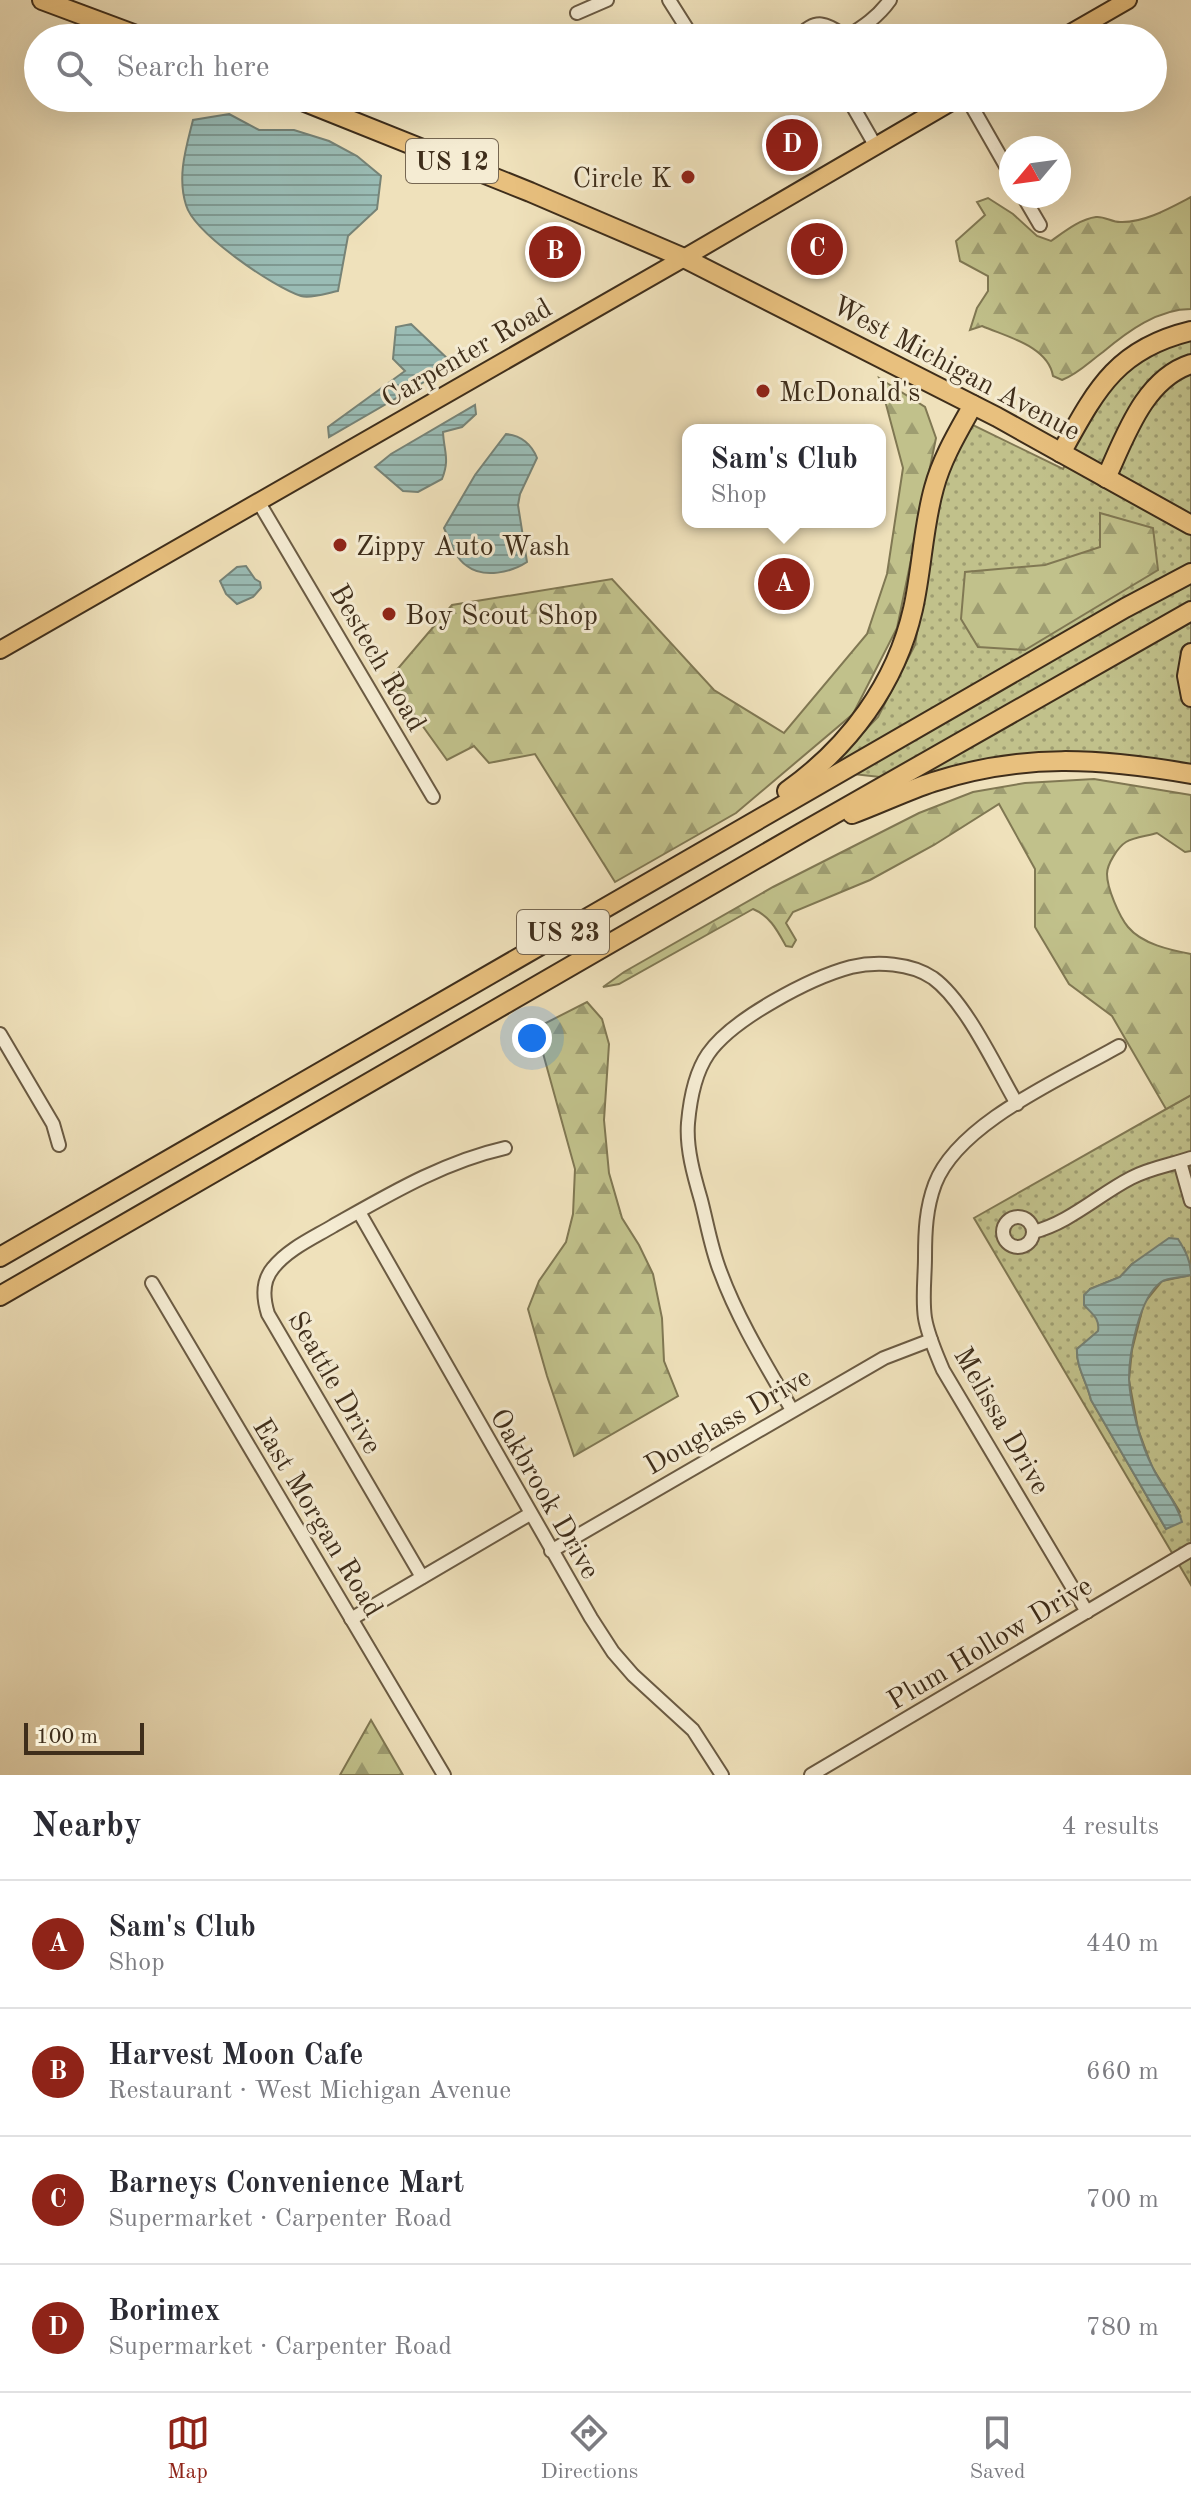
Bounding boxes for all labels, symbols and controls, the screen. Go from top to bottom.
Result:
search box [24,24,1167,112]
icon: search [52,46,96,90]
text: Search here [116,53,270,83]
pin: D [766,115,818,175]
north arrow [999,136,1071,208]
road number: US 12 [406,139,498,183]
place label: Circle K [573,166,672,194]
marker: Circle K [679,168,697,186]
pin: C [791,219,843,279]
pin: B [529,222,581,282]
street label: West Michigan Avenue [827,292,1084,447]
street label: Carpenter Road [378,295,557,414]
place label: McDonald's [779,380,920,408]
marker: McDonald's [754,382,772,400]
popup [682,424,886,528]
text: Sam's Club [710,445,858,475]
text: Shop [710,482,767,508]
place label: Zippy Auto Wash [356,534,570,562]
marker: Zippy Auto Wash [331,536,349,554]
pin: A [758,554,810,614]
street label: Bestech Road [323,580,430,737]
place label: Boy Scout Shop [405,603,598,631]
marker: Boy Scout Shop [380,605,398,623]
road number: US 23 [517,910,609,954]
your location [512,1018,552,1058]
street label: Seattle Drive [281,1308,385,1459]
street label: Melissa Drive [947,1343,1054,1500]
street label: Douglass Drive [641,1364,816,1481]
street label: Oakbrook Drive [483,1405,603,1584]
street label: East Morgan Road [246,1414,387,1623]
street label: Plum Hollow Drive [883,1573,1098,1717]
scale bar [24,1719,144,1755]
text: 100 m [36,1726,98,1748]
text: Nearby [32,1810,142,1844]
text: 4 results [1061,1814,1159,1840]
text: Sam's Club [108,1913,256,1943]
text: A [48,1931,68,1957]
text: 440 m [1086,1931,1159,1957]
text: Shop [108,1950,165,1976]
text: Harvest Moon Cafe [108,2041,363,2071]
text: B [49,2059,67,2085]
text: 660 m [1086,2059,1159,2085]
text: Restaurant · West Michigan Avenue [108,2078,511,2104]
text: Barneys Convenience Mart [108,2169,464,2199]
text: C [49,2187,67,2213]
text: 700 m [1086,2187,1159,2213]
text: Supermarket · Carpenter Road [108,2206,452,2232]
text: Borimex [108,2297,220,2327]
text: D [48,2315,68,2341]
text: 780 m [1086,2315,1159,2341]
text: Supermarket · Carpenter Road [108,2334,452,2360]
tab: Map [166,2411,210,2486]
tab: Directions [541,2411,638,2486]
tab: Saved [969,2411,1025,2486]

